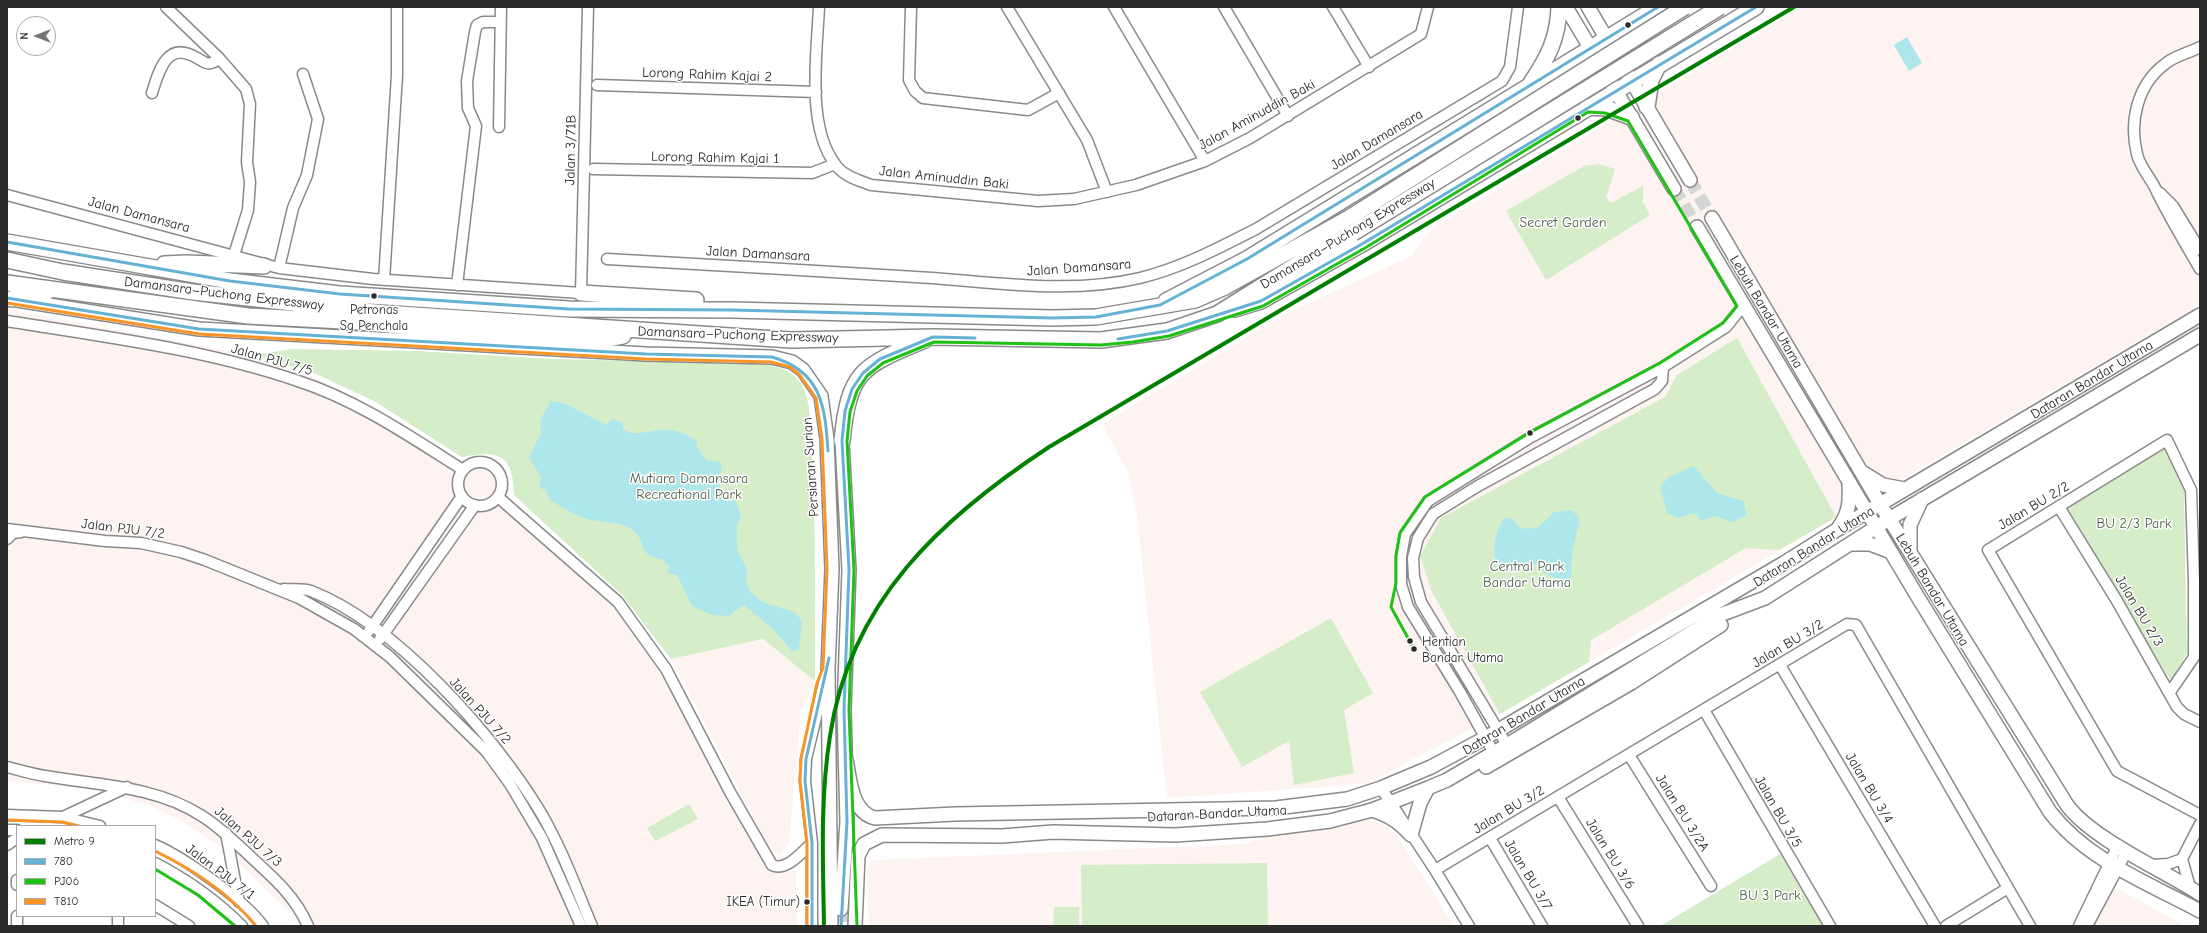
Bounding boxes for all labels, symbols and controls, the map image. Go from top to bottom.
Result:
north arrow [16,16,56,56]
unlabelled marker [1623,20,1633,30]
text: N [18,32,31,40]
street label: Lorong Rahim Kajai 2 [642,64,772,86]
street label: Jalan Aminuddin Baki [1196,76,1318,154]
street label: Jalan Damansara [1328,106,1426,174]
unlabelled marker [1573,113,1583,123]
street label: Jalan 3/71B [562,115,580,185]
street label: Lorong Rahim Kajai 1 [651,148,779,168]
street label: Jalan Aminuddin Baki [878,163,1010,193]
street label: Damansara–Puchong Expressway [1258,175,1438,293]
street label: Jalan Damansara [86,193,192,237]
park label: Secret Garden [1519,215,1607,231]
street label: Jalan Damansara [705,243,811,265]
street label: Lebuh Bandar Utama [1726,253,1806,371]
street label: Jalan Damansara [1026,256,1132,280]
street label: Damansara–Puchong Expressway [123,273,325,315]
marker: Petronas Sg Penchala [369,291,379,301]
place label: Petronas Sg Penchala [340,302,408,333]
street label: Damansara–Puchong Expressway [637,323,839,347]
street label: Dataran Bandar Utama [2028,337,2156,423]
street label: Jalan PJU 7/5 [229,340,315,380]
street label: Persiaran Surian [799,417,823,517]
unlabelled marker [1525,428,1535,438]
park label: Mutiara Damansara Recreational Park [630,471,748,504]
street label: Jalan BU 2/2 [1995,478,2073,534]
street label: Dataran Bandar Utama [1750,503,1878,591]
street label: Jalan PJU 7/2 [80,516,166,542]
park label: BU 2/3 Park [2096,516,2172,532]
street label: Lebuh Bandar Utama [1892,531,1972,649]
park label: Central Park Bandar Utama [1483,559,1571,592]
street label: Jalan BU 2/3 [2111,572,2167,650]
street label: Jalan BU 3/2 [1749,616,1827,672]
place label: Hentian Bandar Utama [1422,634,1504,665]
unlabelled marker [1405,636,1415,646]
marker: Hentian Bandar Utama [1409,644,1419,654]
street label: Dataran Bandar Utama [1460,673,1588,759]
street label: Jalan PJU 7/2 [446,674,514,748]
street label: Jalan BU 3/4 [1841,750,1897,826]
street label: Jalan BU 3/2A [1652,771,1712,855]
street label: Jalan BU 3/5 [1751,773,1805,851]
street label: Jalan BU 3/2 [1470,782,1548,838]
street label: Dataran Bandar Utama [1147,802,1287,826]
street label: Jalan PJU 7/3 [211,803,285,871]
street label: Jalan BU 3/6 [1582,816,1638,892]
legend [16,825,156,917]
text: Metro 9 [54,834,95,848]
street label: Jalan BU 3/7 [1500,837,1556,913]
street label: Jalan PJU 7/1 [182,841,258,903]
text: 780 [54,854,73,868]
text: PJ06 [54,874,79,888]
park label: BU 3 Park [1739,888,1801,904]
text: T810 [54,894,79,908]
place label: IKEA (Timur) [727,894,800,910]
marker: IKEA (Timur) [802,897,812,907]

